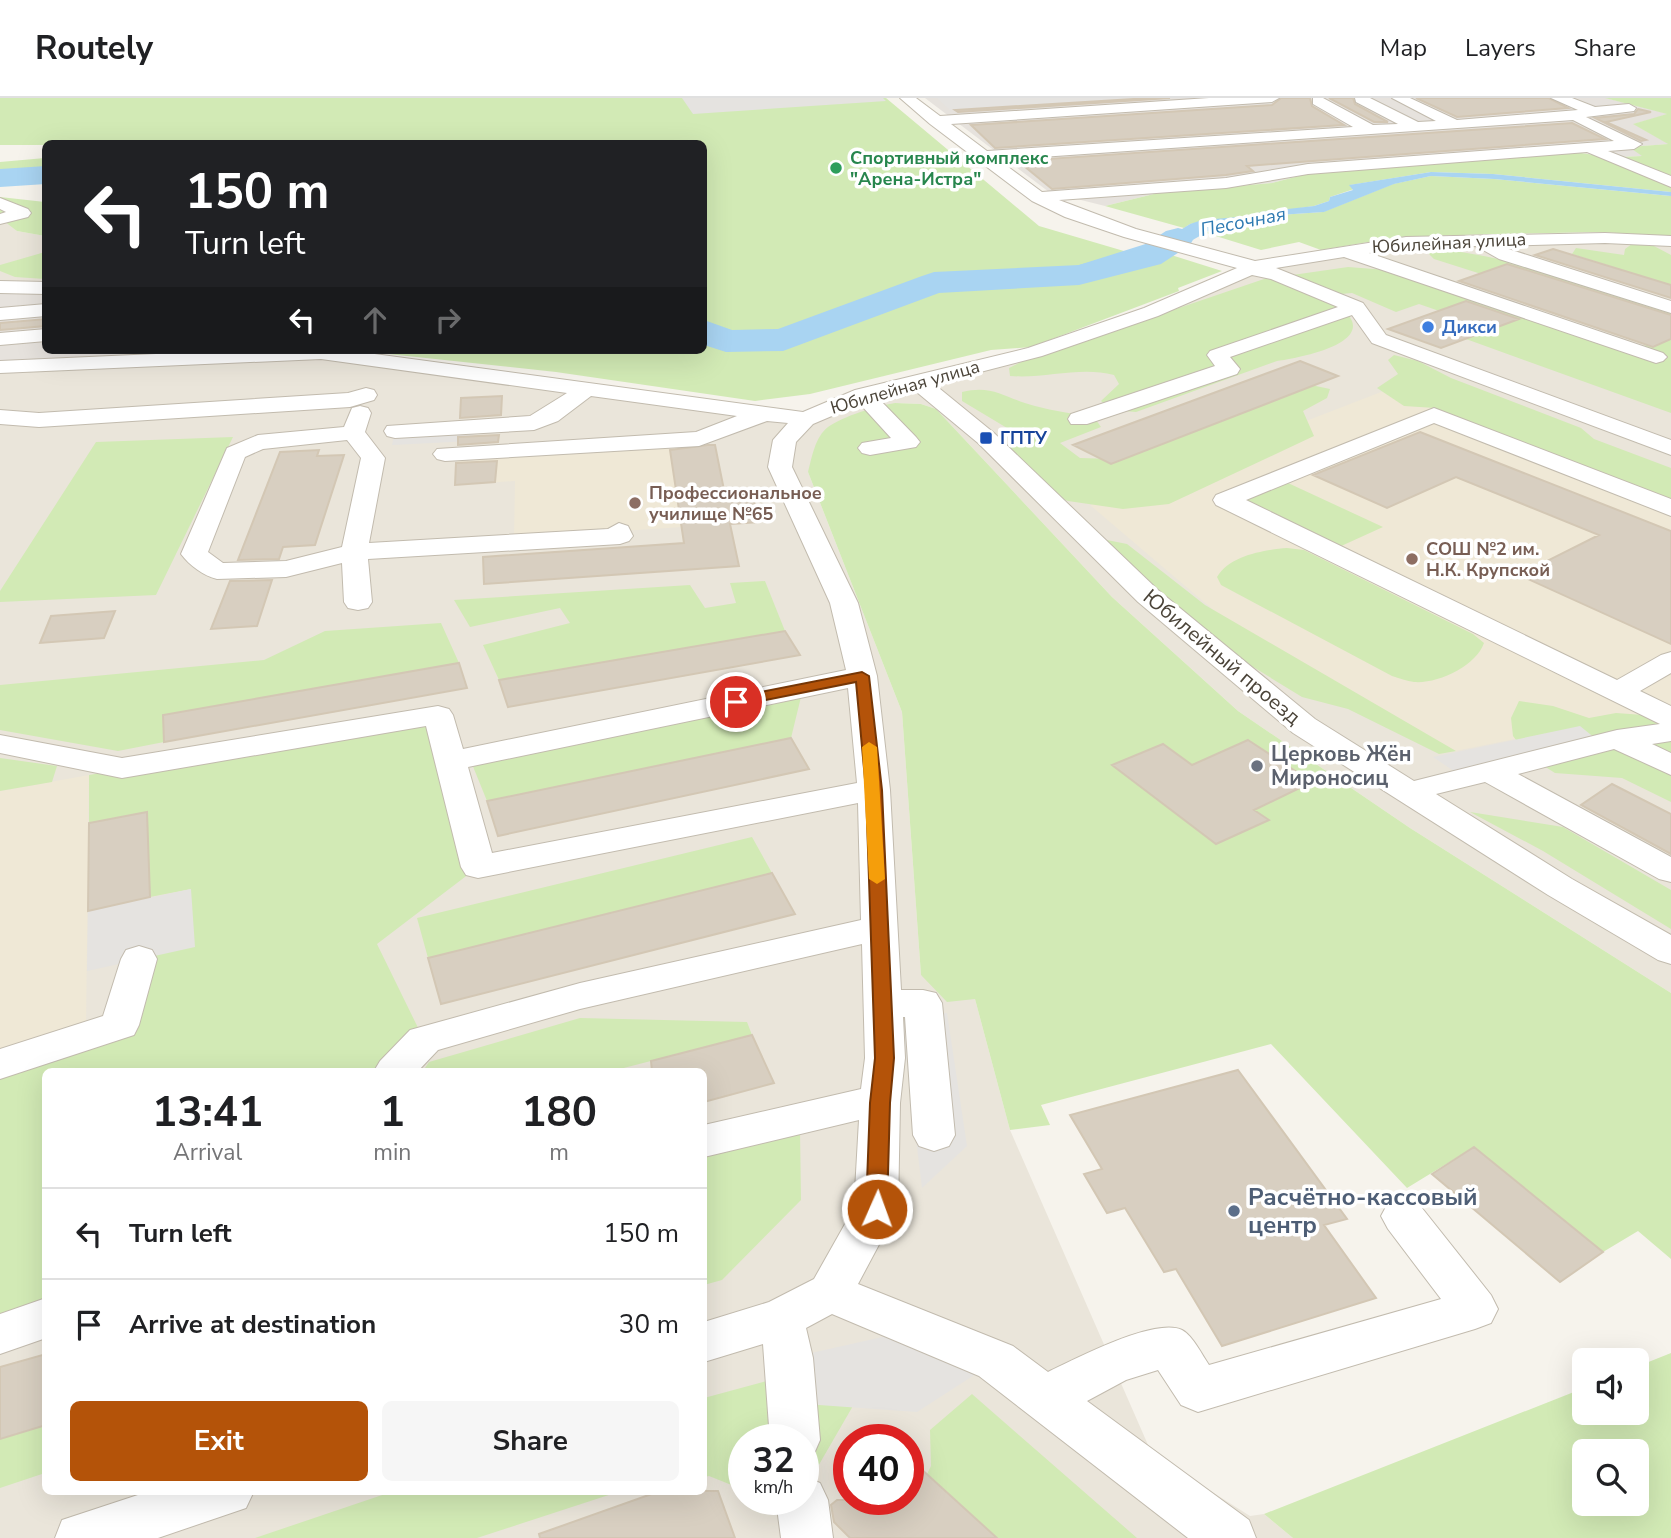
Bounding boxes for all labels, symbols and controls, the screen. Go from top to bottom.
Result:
text: Routely [35,26,153,71]
text: Map [1380,32,1427,64]
text: Layers [1465,32,1536,64]
text: Share [1574,32,1636,64]
place label: Спортивный комплекс "Арена-Истра" [850,146,1049,191]
text: 150 m [185,158,329,225]
marker: Спортивный комплекс "Арена-Истра" [828,160,844,176]
icon: left [70,168,161,259]
water label: Песочная [1198,201,1288,243]
text: Turn left [185,222,305,265]
street label: Юбилейная улица [1371,227,1527,259]
icon: left [283,301,321,339]
icon: ahead [356,301,394,339]
icon: right [429,301,467,339]
place label: Дикси [1442,315,1497,339]
marker: Дикси [1420,319,1436,335]
street label: Юбилейная улица [828,354,982,420]
place label: ГПТУ [1000,426,1048,450]
marker: ГПТУ [978,430,994,446]
place label: Профессиональное училище №65 [649,481,822,526]
marker: Профессиональное училище №65 [627,495,643,511]
place label: СОШ №2 им. Н.К. Крупской [1426,537,1550,582]
marker: СОШ №2 им. Н.К. Крупской [1404,551,1420,567]
street label: Юбилейный проезд [1137,583,1307,731]
pin [706,672,766,732]
icon: arrive [717,683,755,721]
place label: Церковь Жён Мироносиц [1271,740,1412,792]
marker: Церковь Жён Мироносиц [1249,758,1265,774]
text: 13:41 [152,1084,263,1141]
text: 1 [380,1084,405,1141]
text: 180 [521,1084,597,1141]
text: Arrival [173,1137,242,1168]
text: min [373,1137,411,1168]
text: m [549,1137,569,1168]
position arrow [840,1172,914,1246]
place label: Расчётно-кассовый центр [1248,1181,1478,1241]
marker: Расчётно-кассовый центр [1226,1203,1242,1219]
icon: left [70,1215,108,1253]
text: Turn left [129,1216,232,1251]
text: 150 m [603,1216,679,1251]
icon: arrive [70,1306,108,1344]
text: Arrive at destination [129,1307,376,1342]
text: 30 m [619,1307,679,1342]
map controls [1572,1348,1649,1516]
button: sound [1572,1348,1649,1425]
button: Exit [70,1401,368,1481]
button: Share [382,1401,679,1481]
speed limit sign: 40 [833,1424,924,1515]
text: 32 [752,1437,795,1484]
button: search [1572,1439,1649,1516]
text: km/h [754,1475,793,1499]

